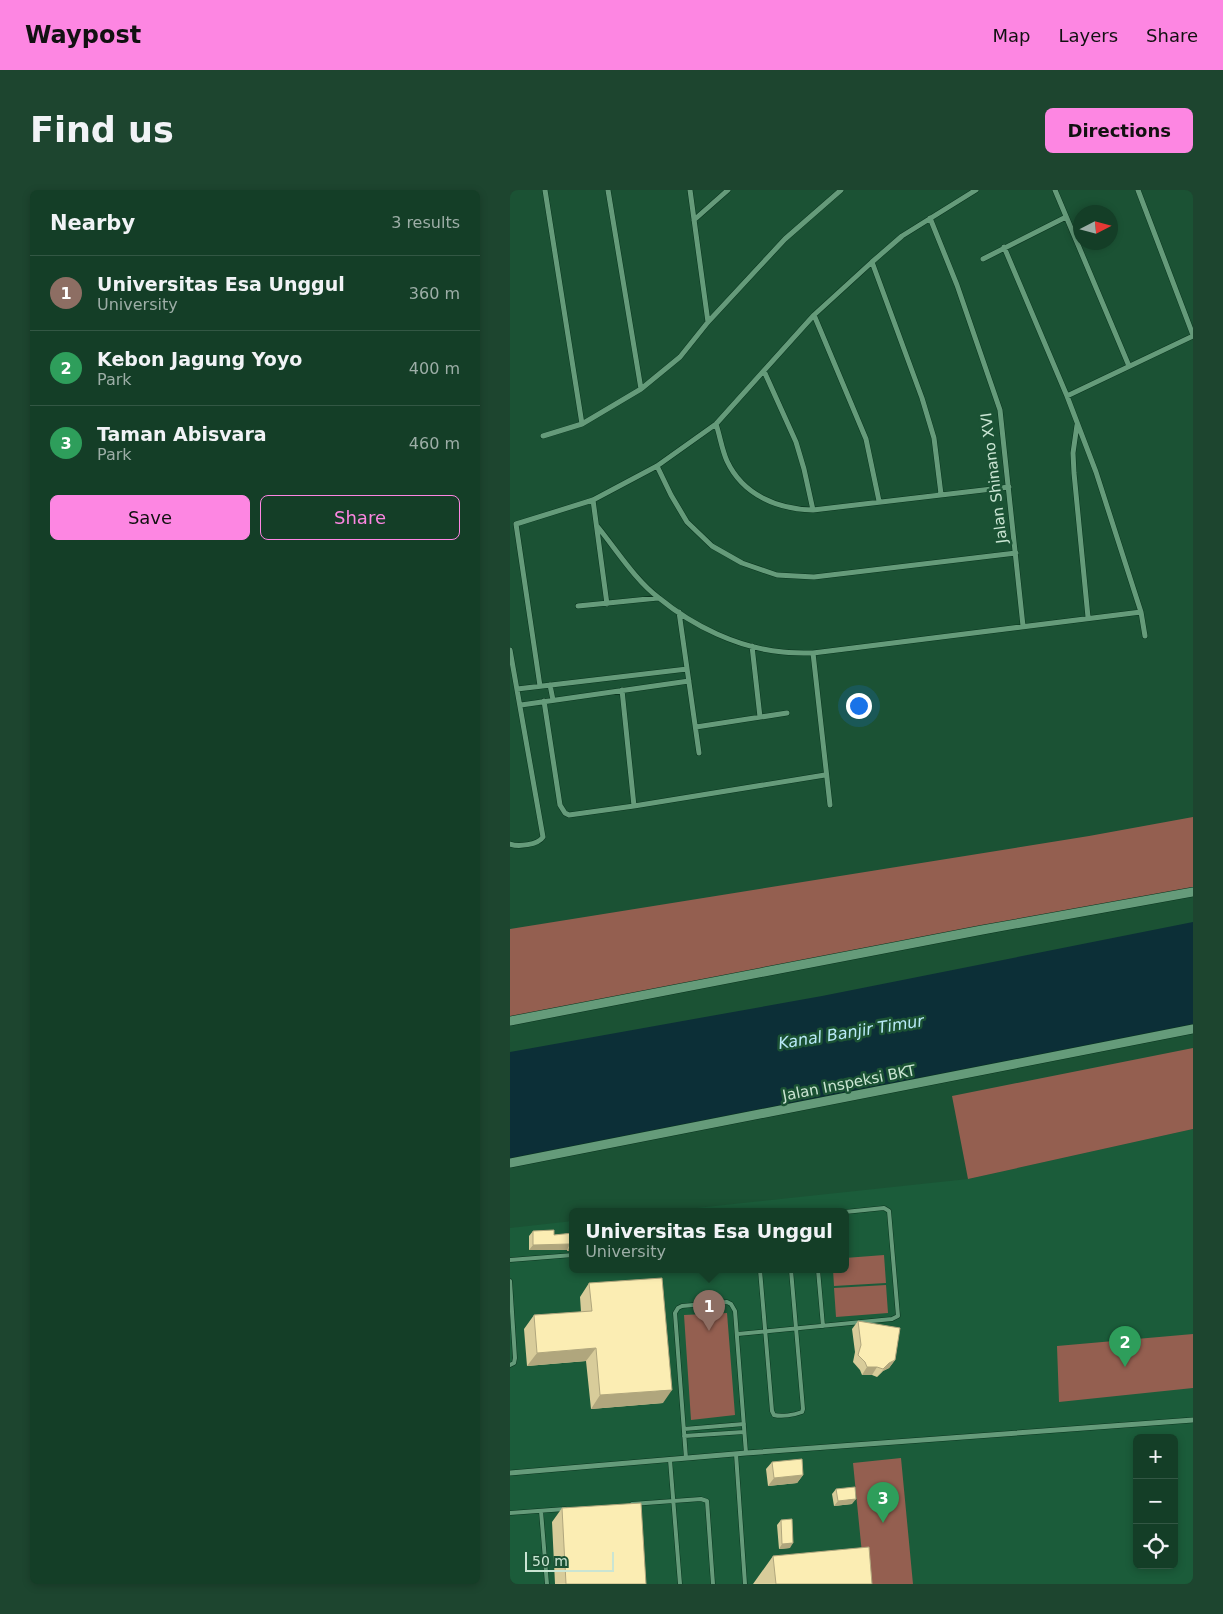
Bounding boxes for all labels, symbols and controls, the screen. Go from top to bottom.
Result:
text: Waypost [25,21,141,49]
text: Map [992,25,1030,46]
text: Layers [1058,25,1118,46]
text: Share [1146,25,1198,46]
button: Directions [1045,108,1193,153]
text: Find us [30,110,174,150]
north arrow [1073,205,1118,250]
text: Nearby [50,211,135,235]
text: 3 results [391,213,460,232]
text: Universitas Esa Unggul [97,273,345,295]
text: 1 [60,284,72,303]
text: 360 m [409,284,460,303]
text: University [97,295,178,314]
text: Kebon Jagung Yoyo [97,348,302,370]
text: 2 [60,359,72,378]
text: 400 m [409,359,460,378]
text: Park [97,370,132,389]
street label: Jalan Shinano XVI [977,412,1011,545]
text: Taman Abisvara [97,423,267,445]
text: 3 [60,434,72,453]
text: 460 m [409,434,460,453]
text: Park [97,445,132,464]
button: Save [50,495,250,540]
button: Share [260,495,460,540]
your location [846,693,872,719]
water label: Kanal Banjir Timur [777,1011,927,1053]
street label: Jalan Inspeksi BKT [780,1061,918,1105]
popup [569,1208,849,1273]
text: Universitas Esa Unggul [585,1220,833,1242]
text: University [585,1242,666,1261]
pin: 1 [693,1290,725,1331]
pin: 2 [1109,1326,1141,1367]
map controls [1133,1434,1178,1569]
button: + [1133,1434,1178,1479]
button: − [1133,1479,1178,1524]
pin: 3 [867,1482,899,1523]
button: locate [1133,1524,1178,1569]
scale bar [525,1549,614,1572]
text: 50 m [532,1553,568,1569]

